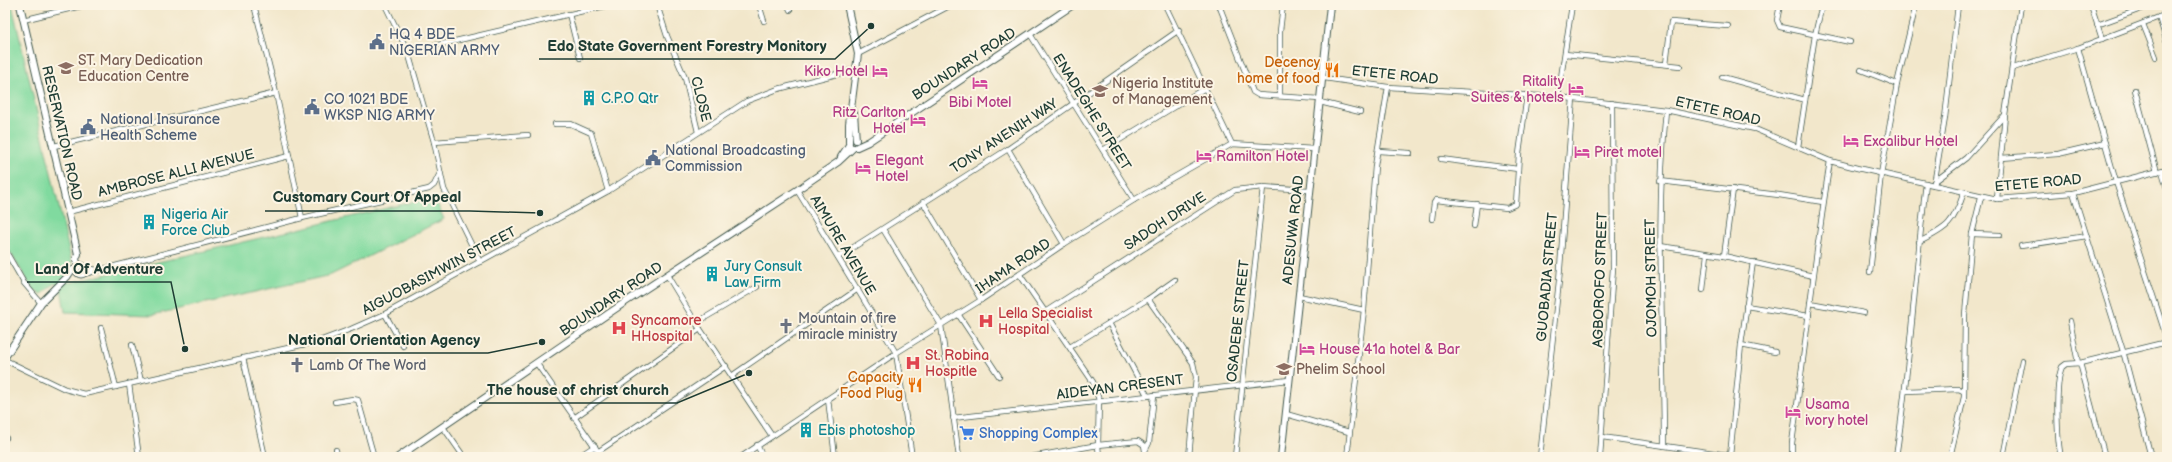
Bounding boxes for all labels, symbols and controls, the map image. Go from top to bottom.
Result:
street label: BOUNDARY ROAD [909,24,1019,104]
place label: HQ 4 BDE NIGERIAN ARMY [389,26,500,59]
callout: Edo State Government Forestry Monitory [539,32,835,59]
public building icon: HQ 4 BDE NIGERIAN ARMY [368,33,386,51]
text: Edo State Government Forestry Monitory [547,37,827,56]
street label: ENADEGHE STREET [1049,50,1135,174]
place label: ST. Mary Dedication Education Centre [78,52,203,85]
place label: Decency home of food [1237,54,1321,87]
school or university icon: ST. Mary Dedication Education Centre [57,59,75,77]
restaurant icon: Decency home of food [1323,61,1341,79]
hotel icon: Kiko Hotel [871,62,889,80]
street label: ETETE ROAD [1351,62,1439,88]
place label: Kiko Hotel [804,63,868,80]
street label: RESERVATION ROAD [38,64,86,202]
place label: Ritality Suites & hotels [1471,73,1565,106]
hotel icon: Bibi Motel [971,74,989,92]
street label: CLOSE [687,75,715,123]
place label: Nigeria Institute of Management [1112,75,1213,108]
hotel icon: Ritality Suites & hotels [1567,80,1585,98]
school or university icon: Nigeria Institute of Management [1091,82,1109,100]
building icon: C.P.O Qtr [580,89,598,107]
place label: C.P.O Qtr [601,90,659,107]
place label: CO 1021 BDE WKSP NIG ARMY [324,91,436,124]
street label: ETETE ROAD [1674,93,1762,129]
place label: Bibi Motel [949,94,1011,111]
street label: TONY ANENIH WAY [947,95,1061,177]
public building icon: CO 1021 BDE WKSP NIG ARMY [303,98,321,116]
place label: Ritz Carlton Hotel [832,104,906,137]
place label: National Insurance Health Scheme [100,111,220,144]
hotel icon: Ritz Carlton Hotel [909,111,927,129]
public building icon: National Insurance Health Scheme [79,118,97,136]
hotel icon: Excalibur Hotel [1842,132,1860,150]
place label: Excalibur Hotel [1863,133,1958,150]
place label: National Broadcasting Commission [665,142,806,175]
hotel icon: Piret motel [1573,143,1591,161]
place label: Piret motel [1594,144,1662,161]
street label: AMBROSE ALLI AVENUE [96,145,256,201]
hotel icon: Ramilton Hotel [1195,147,1213,165]
place label: Ramilton Hotel [1216,148,1309,165]
public building icon: National Broadcasting Commission [644,149,662,167]
place label: Elegant Hotel [875,152,924,185]
hotel icon: Elegant Hotel [854,159,872,177]
street label: ETETE ROAD [1994,171,2082,195]
street label: ADESUWA ROAD [1279,175,1307,285]
callout: Customary Court Of Appeal [265,184,470,211]
text: Customary Court Of Appeal [273,188,461,207]
street label: SADOH DRIVE [1121,188,1209,254]
street label: AIMURE AVENUE [807,192,879,298]
place label: Nigeria Air Force Club [161,206,230,239]
street label: GUOBADIA STREET [1533,211,1561,342]
street label: AGBOROFO STREET [1589,211,1611,348]
building icon: Nigeria Air Force Club [140,213,158,231]
street label: OJOMOH STREET [1641,218,1661,337]
street label: AIGUOBASIMWIN STREET [359,223,519,319]
street label: IHAMA ROAD [972,235,1054,297]
callout: Land Of Adventure [27,255,171,282]
street label: BOUNDARY ROAD [556,258,666,340]
place label: Jury Consult Law Firm [724,258,803,291]
street label: OSADEBE STREET [1223,258,1253,383]
text: Land Of Adventure [35,260,164,279]
building icon: Jury Consult Law Firm [703,265,721,283]
place label: Lella Specialist Hospital [998,305,1093,338]
place label: Mountain of fire miracle ministry [798,310,898,343]
place label: Syncamore HHospital [631,312,702,345]
hospital icon: Lella Specialist Hospital [977,312,995,330]
church icon: Mountain of fire miracle ministry [777,317,795,335]
hospital icon: Syncamore HHospital [610,319,628,337]
callout: National Orientation Agency [280,326,488,353]
text: National Orientation Agency [288,331,480,350]
hotel icon: House 41a hotel & Bar [1298,340,1316,358]
place label: House 41a hotel & Bar [1319,341,1461,358]
place label: St. Robina Hospitle [925,347,989,380]
hospital icon: St. Robina Hospitle [904,354,922,372]
church icon: Lamb Of The Word [288,356,306,374]
place label: Lamb Of The Word [309,357,426,374]
school or university icon: Phelim School [1275,360,1293,378]
place label: Phelim School [1296,361,1385,378]
place label: Capacity Food Plug [840,369,904,402]
street label: AIDEYAN CRESENT [1055,371,1185,403]
callout: The house of christ church [479,376,677,403]
restaurant icon: Capacity Food Plug [906,376,924,394]
text: The house of christ church [487,381,669,400]
place label: Usama ivory hotel [1805,396,1868,429]
hotel icon: Usama ivory hotel [1784,403,1802,421]
building icon: Ebis photoshop [797,421,815,439]
place label: Ebis photoshop [818,422,915,439]
supermarket icon: Shopping Complex [958,424,976,442]
place label: Shopping Complex [979,425,1098,442]

